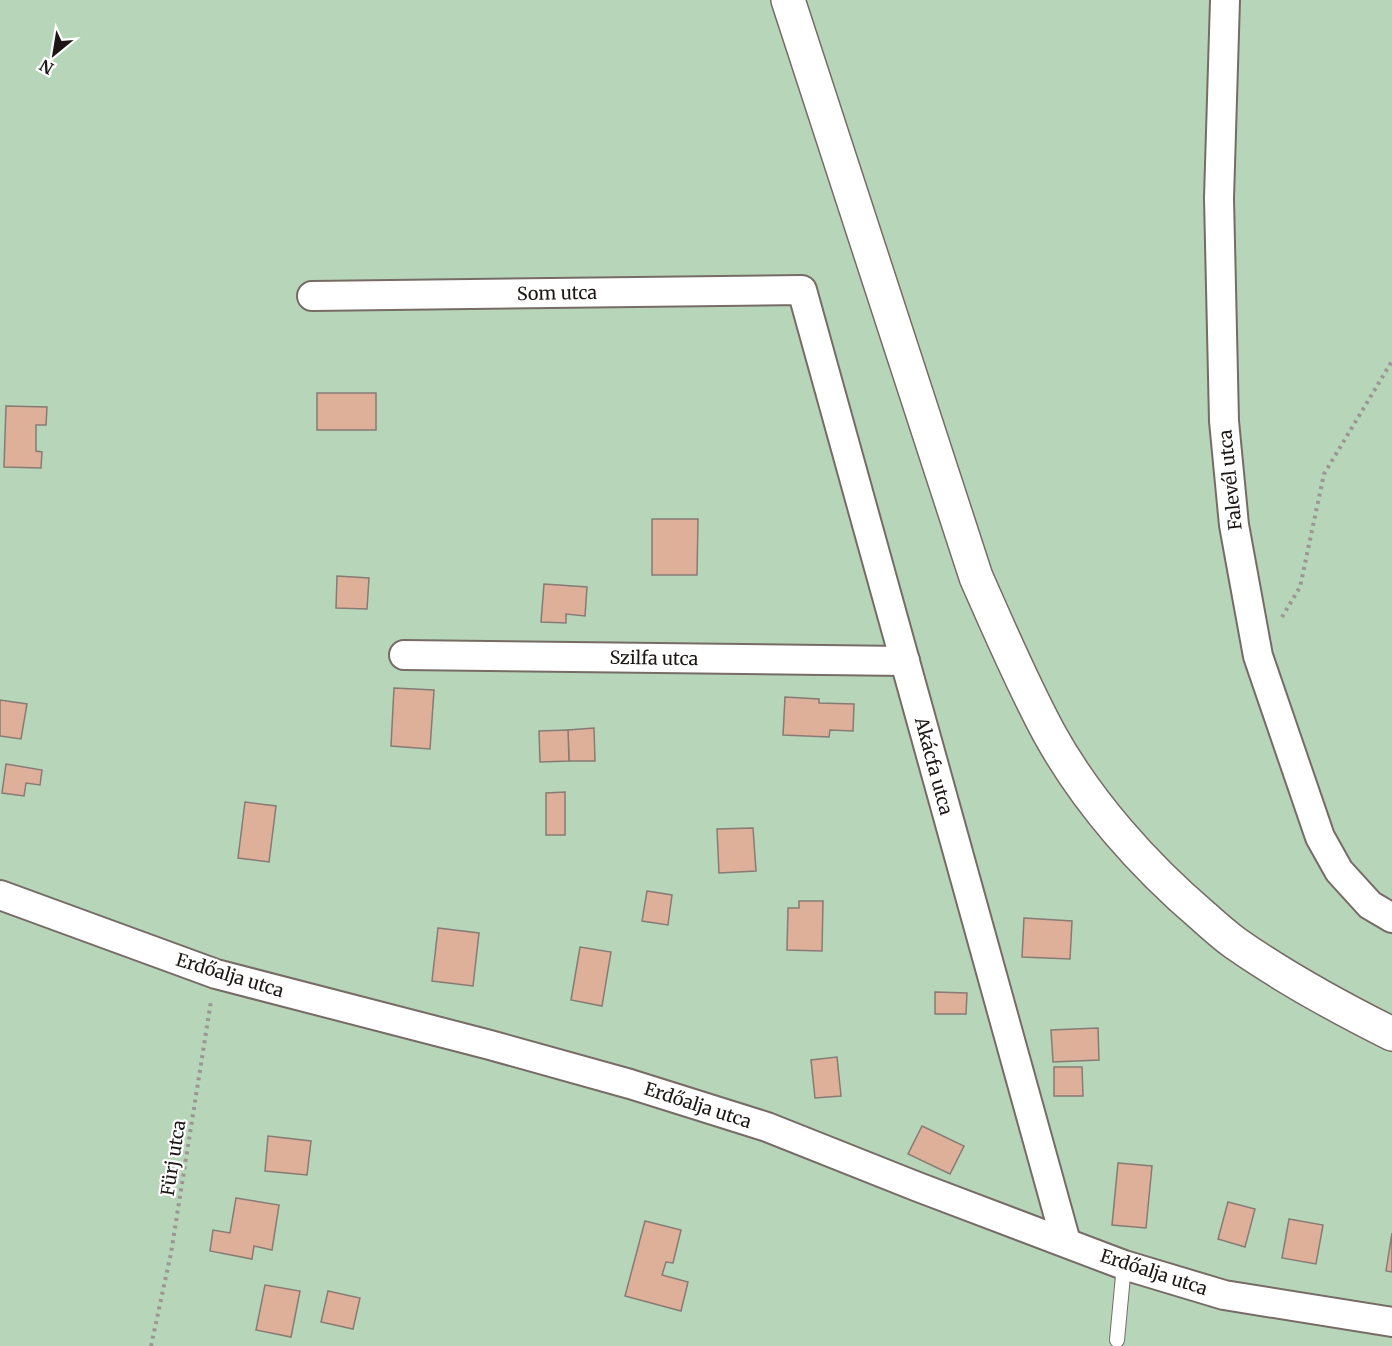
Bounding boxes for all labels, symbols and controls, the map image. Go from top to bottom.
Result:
north arrow [24,24,84,84]
text: N [36,55,57,79]
street label: Som utca [517,281,598,305]
street label: Falevél utca [1213,428,1247,531]
street label: Szilfa utca [609,646,699,670]
street label: Akácfa utca [910,714,958,818]
street label: Erdőalja utca [173,948,287,1002]
street label: Erdőalja utca [641,1077,755,1133]
street label: Fürj utca [156,1118,190,1198]
street label: Erdőalja utca [1097,1244,1211,1300]

